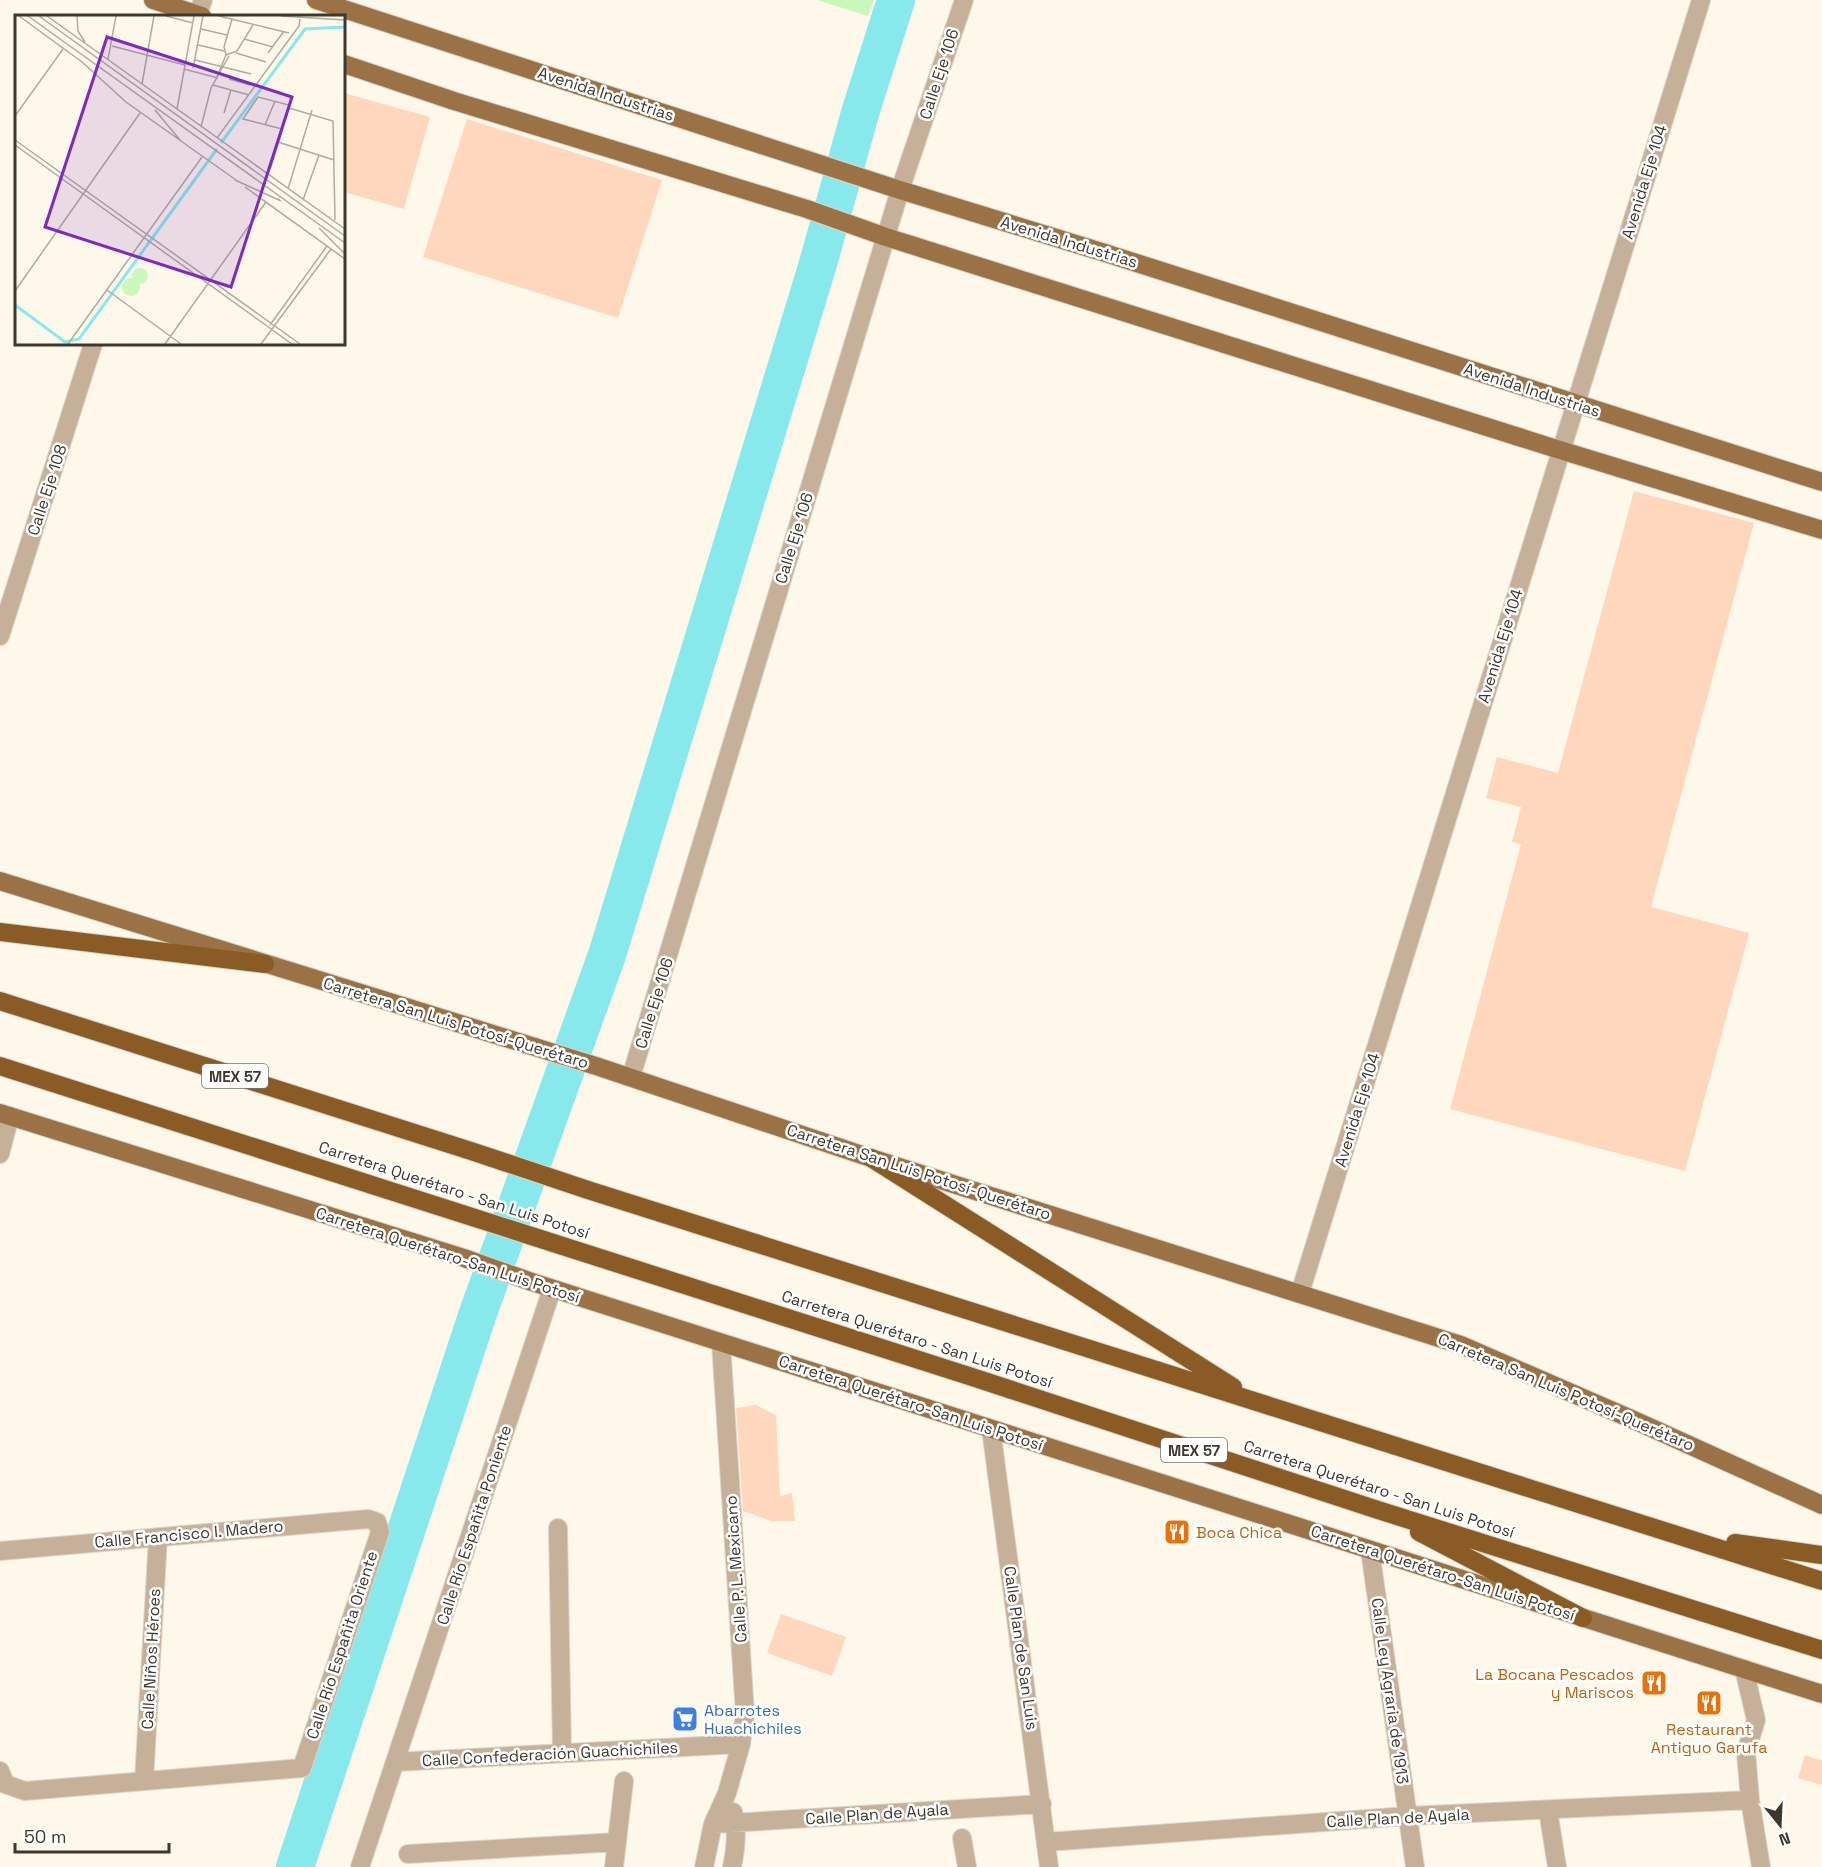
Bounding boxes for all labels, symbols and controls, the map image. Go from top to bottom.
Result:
inset map [15,15,345,345]
street label: Calle Eje 106 [914,26,964,122]
street label: Avenida Industrias [535,62,677,126]
street label: Avenida Eje 104 [1617,122,1671,242]
street label: Avenida Industrias [998,211,1140,273]
street label: Avenida Industrias [1461,358,1603,422]
street label: Calle Eje 108 [22,442,72,538]
street label: Calle Eje 106 [770,490,818,586]
street label: Avenida Eje 104 [1473,586,1527,706]
street label: Calle Eje 106 [630,955,678,1051]
street label: Carretera San Luis Potosí-Querétaro [321,973,591,1073]
street label: Avenida Eje 104 [1330,1050,1384,1170]
road number: MEX 57 [202,1064,268,1088]
street label: Carretera San Luis Potosí-Querétaro [784,1119,1054,1225]
street label: Carretera Querétaro - San Luis Potosí [316,1136,592,1244]
street label: Carretera Querétaro-San Luis Potosí [313,1202,583,1308]
street label: Carretera Querétaro - San Luis Potosí [779,1285,1055,1393]
street label: Carretera San Luis Potosí-Querétaro [1435,1328,1697,1456]
street label: Carretera Querétaro-San Luis Potosí [776,1350,1046,1456]
street label: Calle Río Españita Poniente [432,1422,516,1628]
street label: Carretera Querétaro - San Luis Potosí [1241,1435,1517,1543]
road number: MEX 57 [1161,1438,1227,1462]
street label: Calle P. L. Mexicano [720,1495,752,1643]
street label: Calle Francisco I. Madero [94,1515,284,1553]
restaurant icon: Boca Chica [1162,1517,1192,1547]
street label: Carretera Querétaro-San Luis Potosí [1308,1520,1578,1626]
place label: Boca Chica [1196,1522,1282,1543]
street label: Calle Río Españita Oriente [302,1548,382,1742]
street label: Calle Plan de San Luis [999,1565,1043,1731]
street label: Calle Niños Héroes [137,1588,165,1730]
street label: Calle Ley Agraria de 1913 [1367,1596,1413,1786]
place label: La Bocana Pescados y Mariscos [1475,1664,1634,1703]
restaurant icon: La Bocana Pescados y Mariscos [1639,1668,1669,1698]
restaurant icon: Restaurant Antiguo Garufa [1694,1688,1724,1718]
place label: Abarrotes Huachichiles [704,1700,802,1739]
supermarket icon: Abarrotes Huachichiles [670,1704,700,1734]
place label: Restaurant Antiguo Garufa [1651,1719,1767,1758]
street label: Calle Confederación Guachichiles [421,1737,679,1771]
north arrow [1750,1795,1810,1855]
street label: Calle Plan de Ayala [805,1799,949,1829]
street label: Calle Plan de Ayala [1326,1804,1470,1832]
scale bar [15,1816,170,1854]
text: 50 m [24,1825,66,1848]
text: N [1776,1827,1793,1850]

